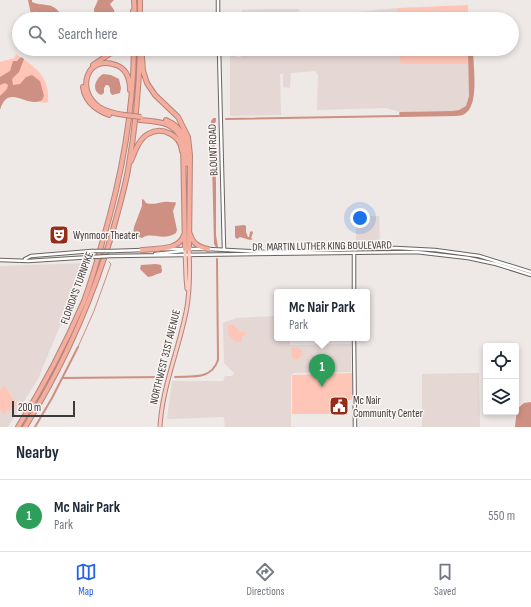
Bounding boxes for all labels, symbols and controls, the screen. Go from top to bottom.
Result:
search box [12,12,519,56]
icon: search [26,23,48,45]
text: Search here [58,25,118,44]
street label: BLOUNT ROAD [206,124,220,176]
your location [350,208,370,228]
theatre icon: Wynmoor Theater [48,224,70,246]
place label: Wynmoor Theater [73,229,139,242]
street label: DR. MARTIN LUTHER KING BOULEVARD [252,238,392,254]
street label: FLORIDA'S TURNPIKE [58,250,96,326]
popup [274,289,370,341]
text: Mc Nair Park [289,298,355,317]
street label: NORTHWEST 31ST AVENUE [147,308,183,406]
text: Park [289,317,308,333]
map controls [483,343,519,415]
button: locate [483,343,519,379]
pin: 1 [309,354,335,387]
button: layers [483,379,519,415]
place label: Mc Nair Community Center [353,394,423,420]
public building icon: Mc Nair Community Center [328,395,350,417]
scale bar [12,399,75,418]
text: 200 m [18,401,41,414]
text: Nearby [16,443,59,463]
text: Mc Nair Park [54,498,120,517]
text: 1 [26,508,32,524]
text: 550 m [488,508,515,524]
text: Park [54,517,73,533]
tab: Map [75,561,97,598]
tab: Directions [247,561,284,598]
tab: Saved [434,561,456,598]

